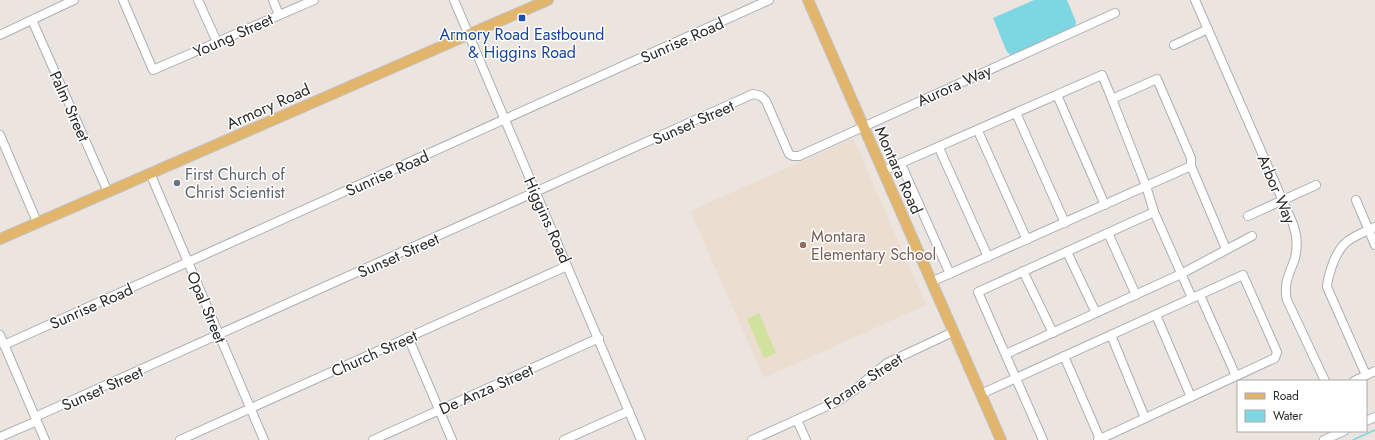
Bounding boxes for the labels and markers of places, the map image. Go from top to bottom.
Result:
marker: Armory Road Eastbound & Higgins Road [517,13,527,23]
place label: Armory Road Eastbound & Higgins Road [440,23,604,64]
place label: First Church of Christ Scientist [185,163,285,204]
marker: First Church of Christ Scientist [172,178,182,188]
place label: Montara Elementary School [811,225,936,266]
marker: Montara Elementary School [798,240,808,250]

